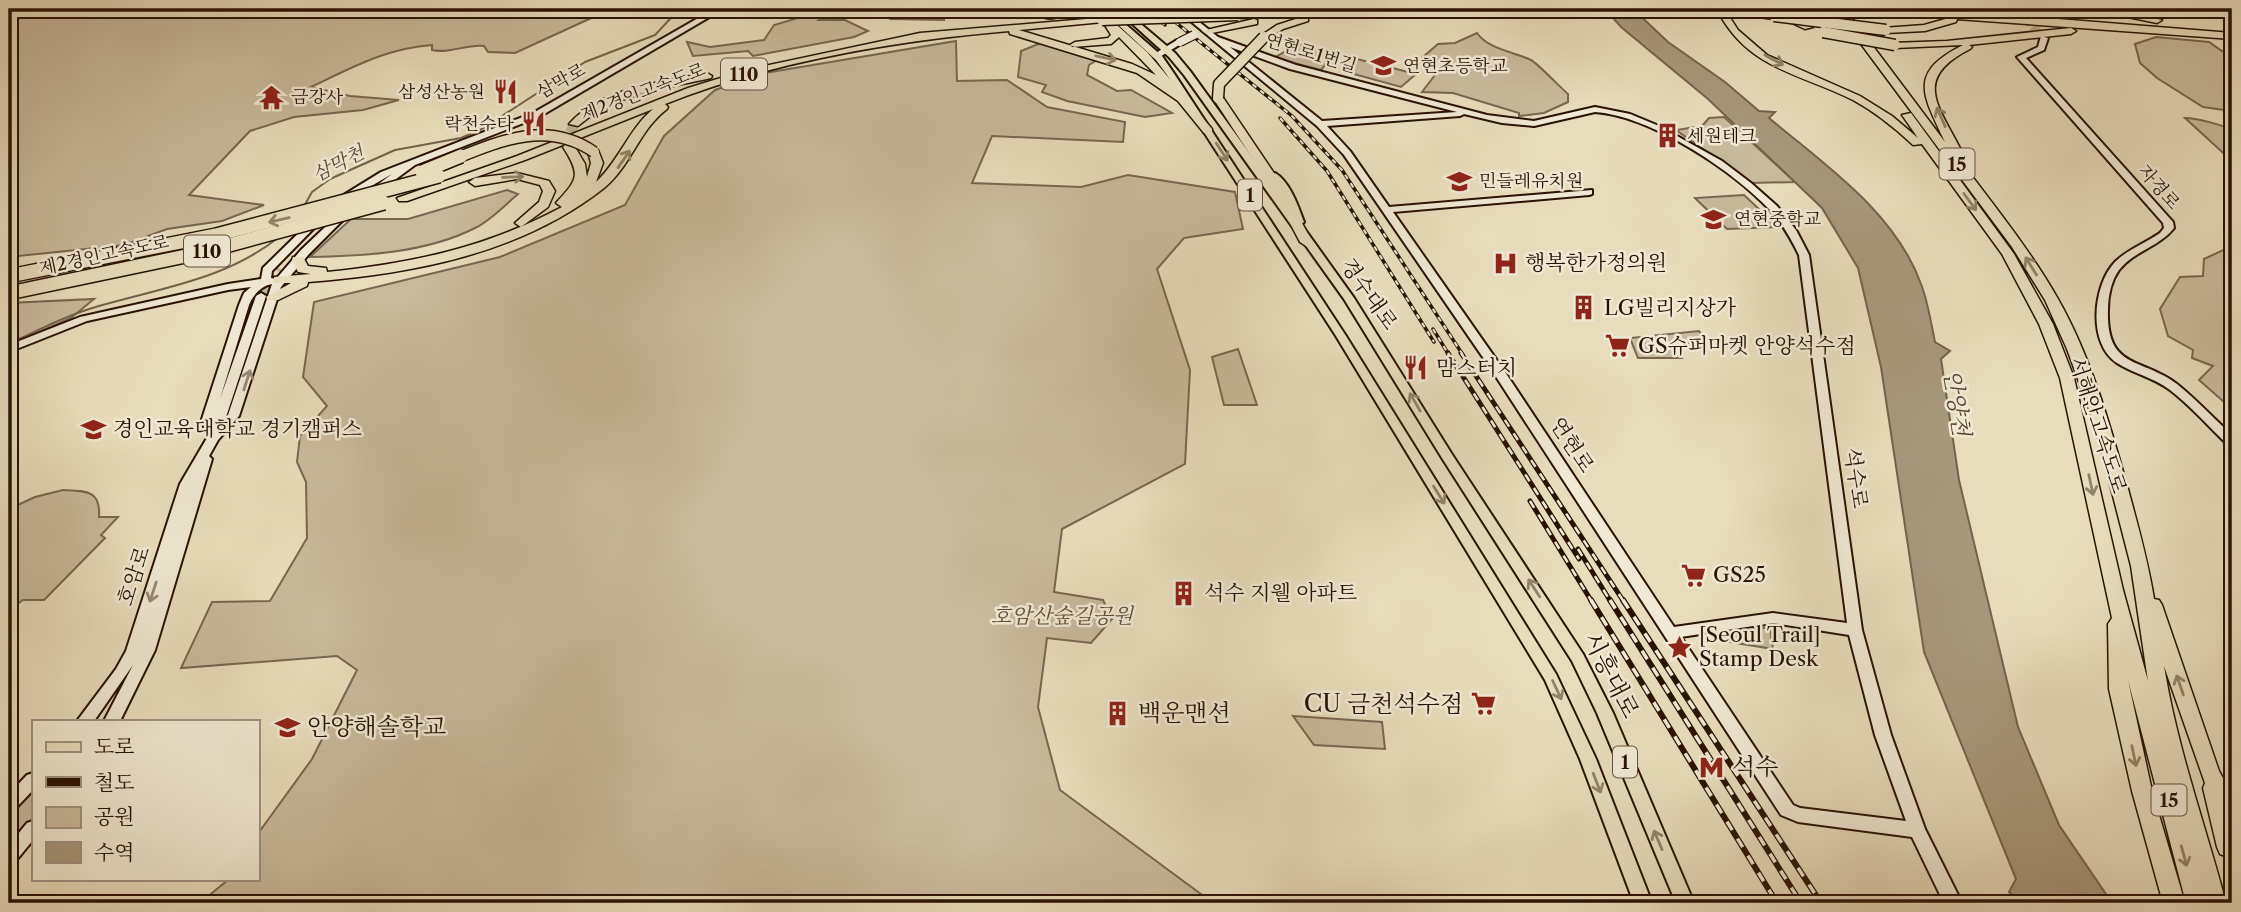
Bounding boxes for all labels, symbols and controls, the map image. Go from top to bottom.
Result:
street label: 연현로1번길 [1263,29,1359,77]
one-way arrow [1094,52,1117,66]
school or university icon: 연현초등학교 [1369,52,1397,80]
one-way arrow [1763,53,1783,67]
place label: 연현초등학교 [1403,55,1508,77]
street label: 제2경인고속도로 [577,58,709,126]
road number: 110 [721,58,767,90]
street label: 삼막로 [533,59,589,103]
restaurant icon: 삼성산농원 [491,78,519,106]
place label: 삼성산농원 [398,81,485,103]
temple icon: 금강사 [257,83,285,111]
place label: 금강사 [291,86,344,108]
one-way arrow [1934,107,1947,129]
restaurant icon: 락천수타 [520,110,548,138]
place label: 락천수타 [444,113,515,135]
building icon: 세원테크 [1653,122,1681,150]
place label: 세원테크 [1687,125,1757,147]
water label: 삼막천 [308,140,369,186]
one-way arrow [1214,142,1229,161]
road number: 15 [1940,148,1974,180]
one-way arrow [617,150,631,169]
street label: 자경로 [2134,160,2184,214]
school or university icon: 민들레유치원 [1445,167,1473,195]
place label: 민들레유치원 [1479,170,1583,192]
one-way arrow [501,171,524,184]
road number: 1 [1238,180,1262,210]
one-way arrow [1963,192,1978,211]
school or university icon: 연현중학교 [1700,205,1728,233]
place label: 연현중학교 [1734,208,1822,230]
one-way arrow [268,214,291,227]
street label: 제2경인고속도로 [37,231,171,279]
road number: 110 [184,235,230,266]
hospital icon: 행복한가정의원 [1491,249,1519,277]
place label: 행복한가정의원 [1525,250,1667,275]
street label: 경수대로 [1336,253,1403,334]
one-way arrow [2024,257,2038,277]
building icon: LG빌리지상가 [1570,294,1598,322]
place label: LG빌리지상가 [1604,295,1737,320]
supermarket icon: GS슈퍼마켓 안양석수점 [1604,332,1632,360]
place label: GS슈퍼마켓 안양석수점 [1638,333,1856,358]
street label: 서해안고속도로 [2065,353,2132,496]
restaurant icon: 맘스터치 [1402,354,1430,382]
place label: 맘스터치 [1436,355,1517,380]
water label: 안양천 [1938,368,1976,440]
one-way arrow [241,370,254,392]
one-way arrow [1408,393,1422,413]
street label: 연현로 [1545,412,1599,477]
school or university icon: 경인교육대학교 경기캠퍼스 [79,415,107,443]
place label: 경인교육대학교 경기캠퍼스 [113,416,362,441]
street label: 석수로 [1840,446,1873,510]
one-way arrow [2085,473,2099,496]
one-way arrow [1432,485,1446,505]
street label: 호암로 [112,543,155,609]
supermarket icon: GS25 [1679,561,1707,589]
place label: GS25 [1713,562,1766,587]
one-way arrow [1526,578,1540,598]
building icon: 석수 지웰 아파트 [1170,579,1198,607]
place label: 석수 지웰 아파트 [1204,580,1357,605]
one-way arrow [146,581,159,603]
park label: 호암산숲길공원 [991,603,1135,628]
place label: [Seoul Trail] Stamp Desk [1699,622,1821,671]
street label: 시흥대로 [1577,627,1645,723]
place icon: [Seoul Trail] Stamp Desk [1665,633,1693,661]
one-way arrow [2173,674,2185,696]
one-way arrow [1551,679,1564,700]
place label: CU 금천석수점 [1304,689,1463,718]
supermarket icon: CU 금천석수점 [1469,690,1497,718]
place label: 백운맨션 [1138,698,1231,727]
building icon: 백운맨션 [1104,699,1132,727]
place label: 안양해솔학교 [307,712,446,741]
school or university icon: 안양해솔학교 [273,713,301,741]
legend [32,720,259,880]
text: 도로 [94,734,135,759]
one-way arrow [2128,744,2141,767]
road number: 1 [1613,747,1637,778]
place label: 석수 [1732,752,1778,781]
metro station icon: 석수 [1698,753,1726,781]
text: 철도 [94,770,135,795]
one-way arrow [1592,772,1604,794]
road number: 15 [2152,785,2186,816]
text: 공원 [94,804,135,829]
one-way arrow [1651,830,1664,852]
text: 수역 [94,840,135,865]
one-way arrow [2178,845,2191,867]

